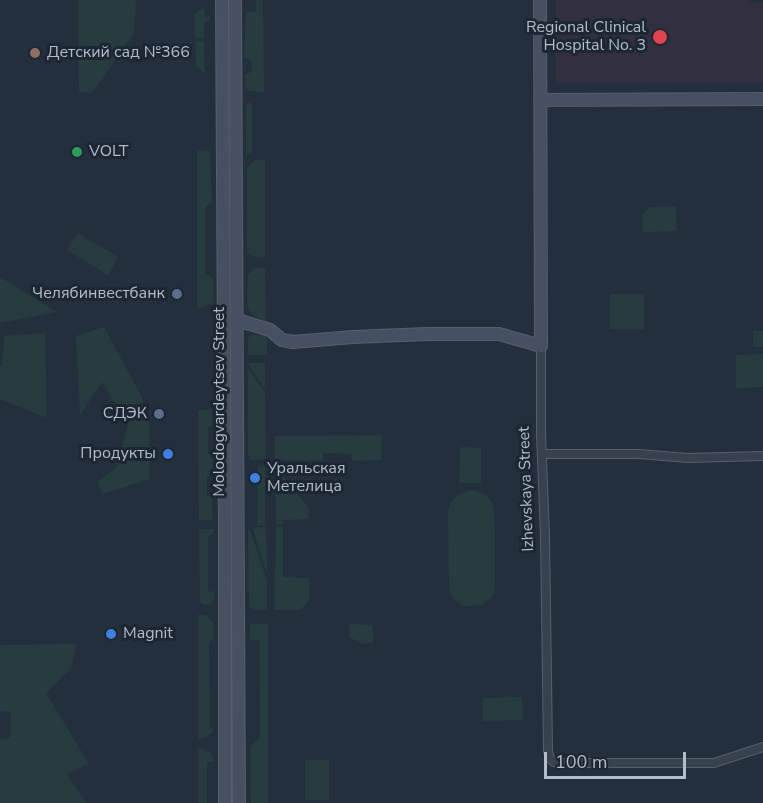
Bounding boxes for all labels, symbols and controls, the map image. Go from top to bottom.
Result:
place label: Regional Clinical Hospital No. 3 [526,18,646,56]
marker: Regional Clinical Hospital No. 3 [651,28,669,46]
place label: Детский сад №366 [47,43,190,63]
marker: Детский сад №366 [28,46,42,60]
place label: VOLT [89,142,128,162]
marker: VOLT [70,145,84,159]
place label: Челябинвестбанк [32,284,165,304]
marker: Челябинвестбанк [170,287,184,301]
street label: Molodogvardeytsev Street [210,307,230,497]
place label: СДЭК [103,404,147,424]
marker: СДЭК [152,407,166,421]
street label: Izhevskaya Street [515,426,539,552]
place label: Продукты [80,444,156,464]
marker: Продукты [161,447,175,461]
place label: Уральская Метелица [267,459,346,497]
marker: Уральская Метелица [248,471,262,485]
place label: Magnit [123,624,173,644]
marker: Magnit [104,627,118,641]
scale bar [547,740,690,778]
text: 100 m [555,750,607,774]

